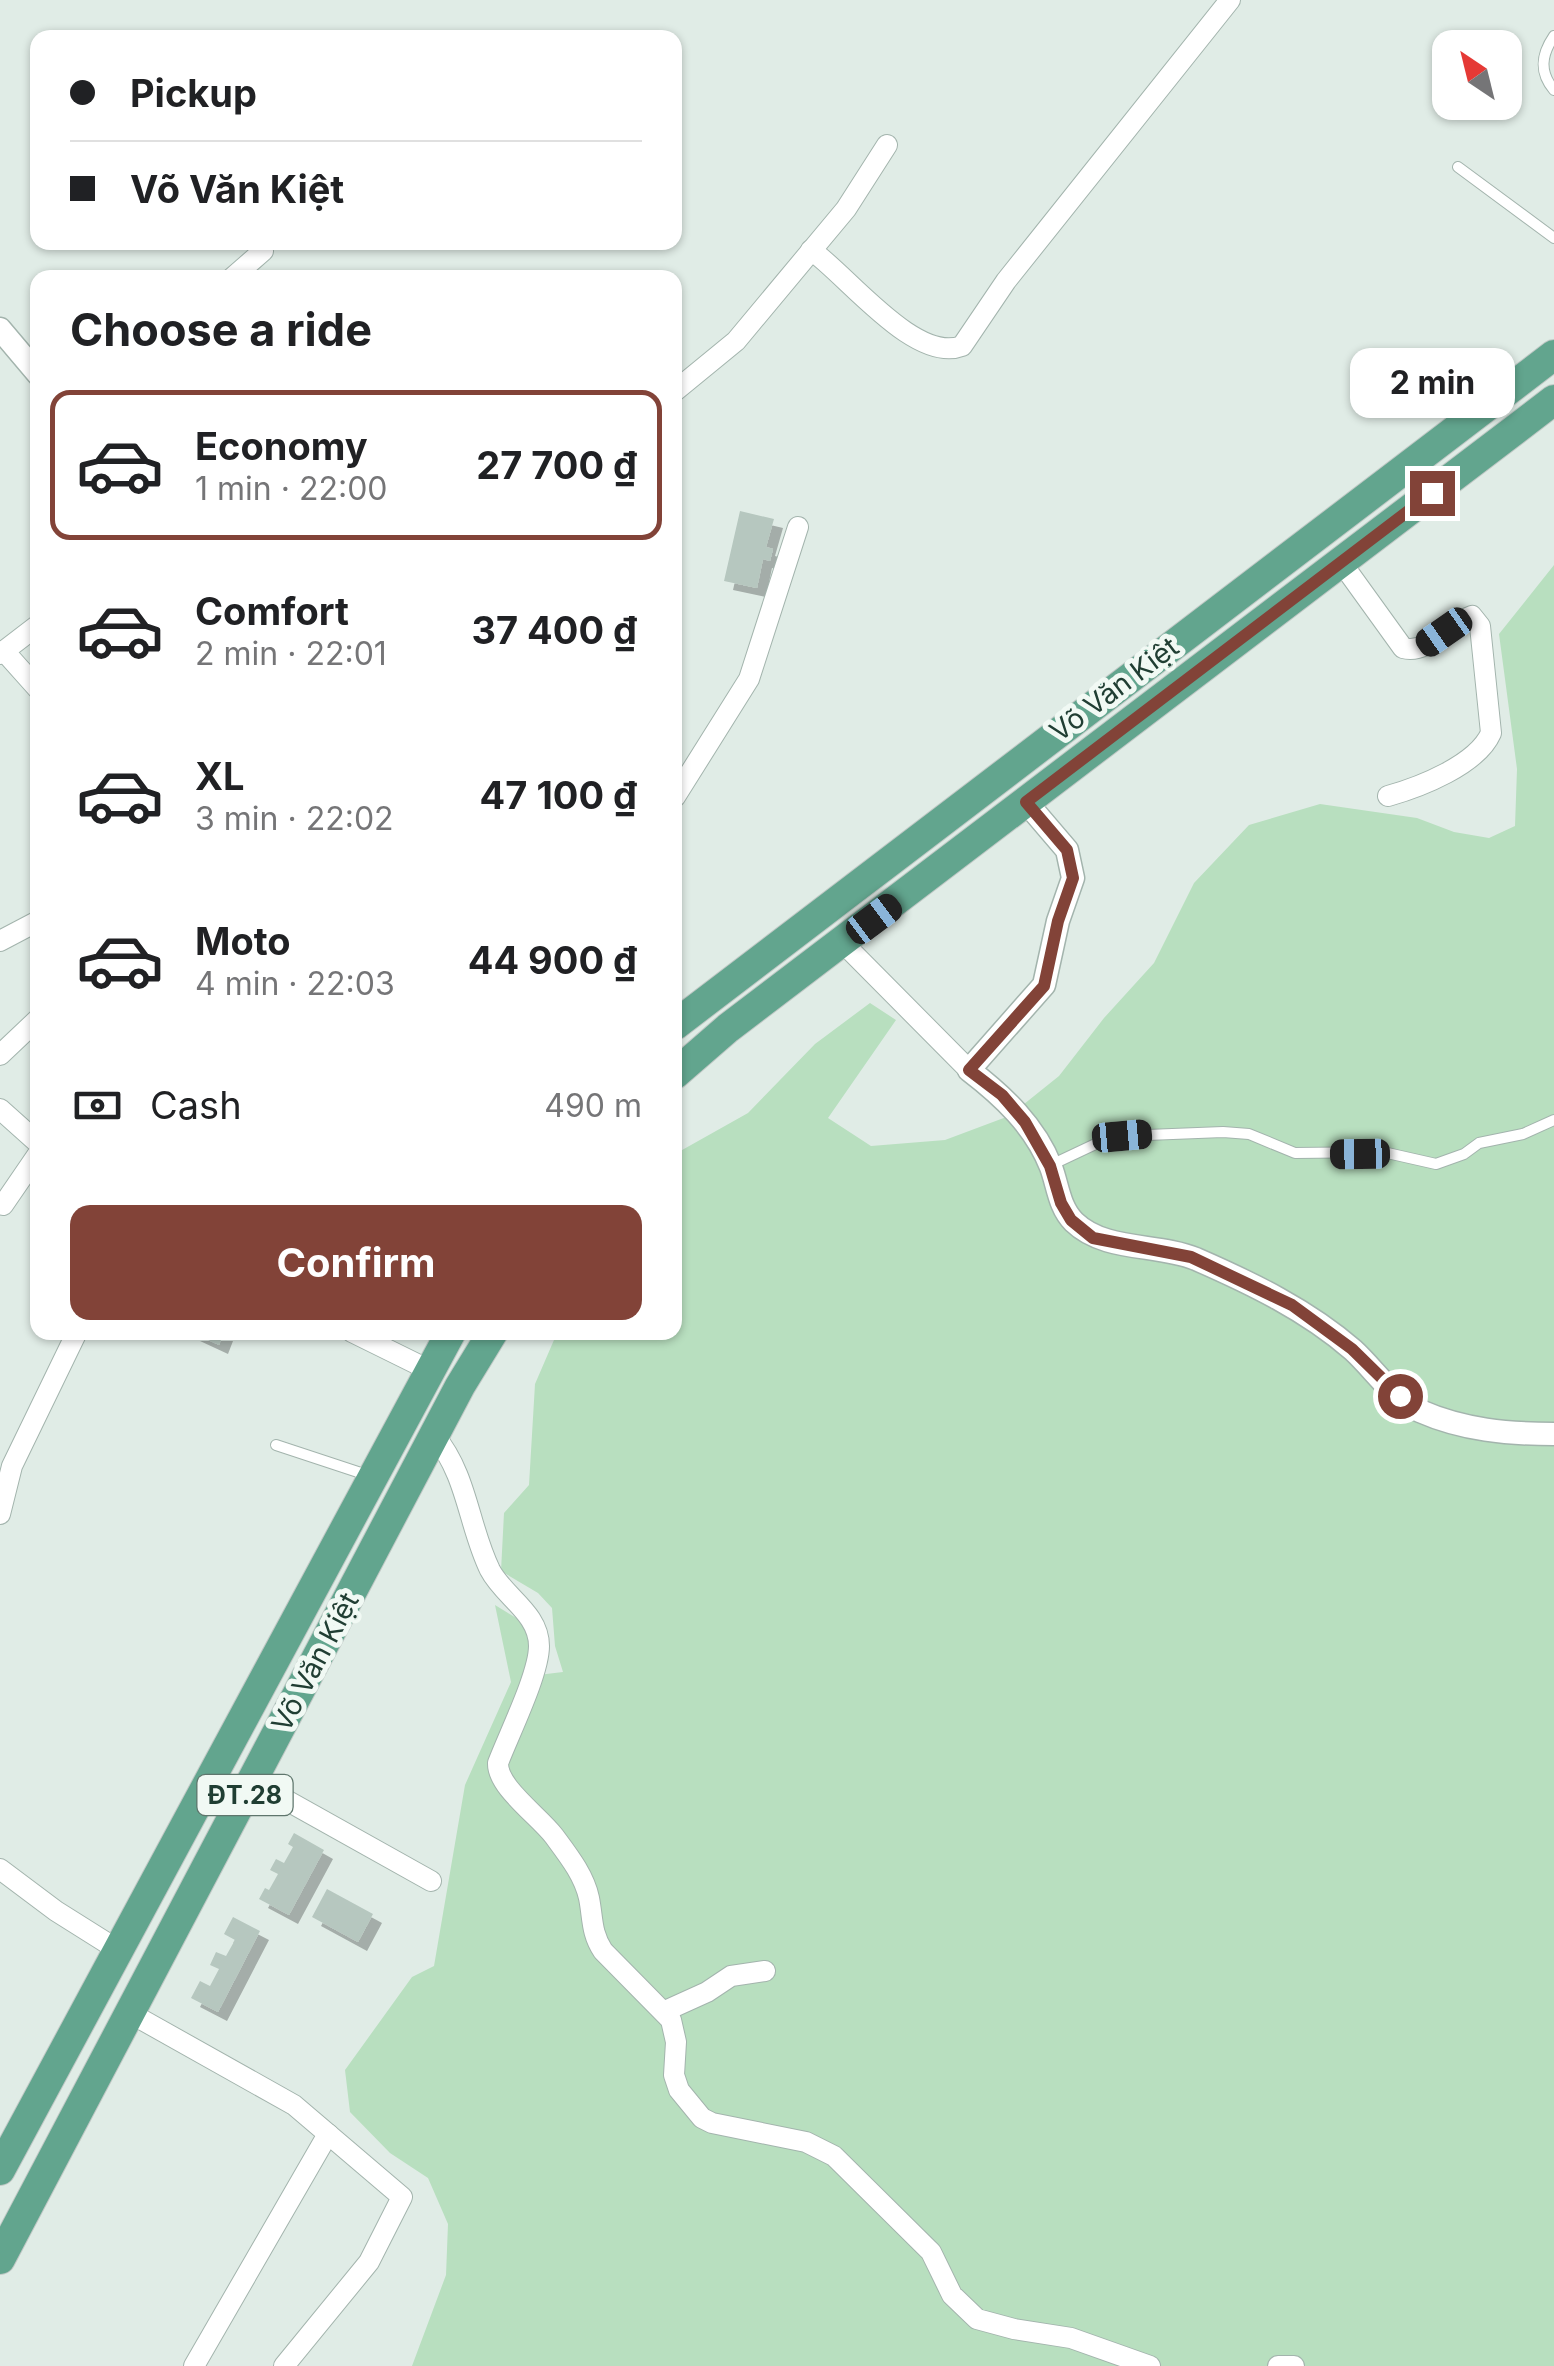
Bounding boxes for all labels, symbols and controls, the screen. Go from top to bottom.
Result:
north arrow [1432,30,1522,120]
map controls [1432,30,1522,120]
text: Pickup [130,70,257,116]
text: Võ Văn Kiệt [130,166,344,212]
text: Choose a ride [70,302,372,357]
callout: 2 min [1350,348,1514,418]
text: 2 min [1390,363,1475,402]
icon: car [75,420,165,510]
text: Economy [195,423,368,469]
text: 27 700 ₫ [476,442,637,488]
text: 1 min · 22:00 [195,469,388,508]
route end [1410,471,1455,516]
icon: car [75,585,165,675]
text: Comfort [195,588,349,634]
car [1411,603,1477,661]
text: 37 400 ₫ [471,607,637,653]
street label: Võ Văn Kiệt [1043,630,1185,748]
text: 2 min · 22:01 [195,634,387,673]
icon: car [75,750,165,840]
text: XL [195,753,245,799]
text: 47 100 ₫ [480,772,637,818]
text: 3 min · 22:02 [195,799,394,838]
car [841,889,907,949]
icon: car [75,915,165,1005]
text: Moto [195,918,291,964]
text: 44 900 ₫ [468,937,637,983]
text: 4 min · 22:03 [195,964,395,1003]
icon: cash [70,1078,125,1133]
text: Cash [150,1082,242,1128]
text: 490 m [544,1086,642,1125]
car [1091,1118,1153,1154]
car [1330,1138,1390,1170]
button: Confirm [70,1205,642,1320]
route start [1378,1374,1423,1419]
street label: Võ Văn Kiệt [264,1587,366,1737]
road number: ĐT.28 [198,1775,292,1815]

